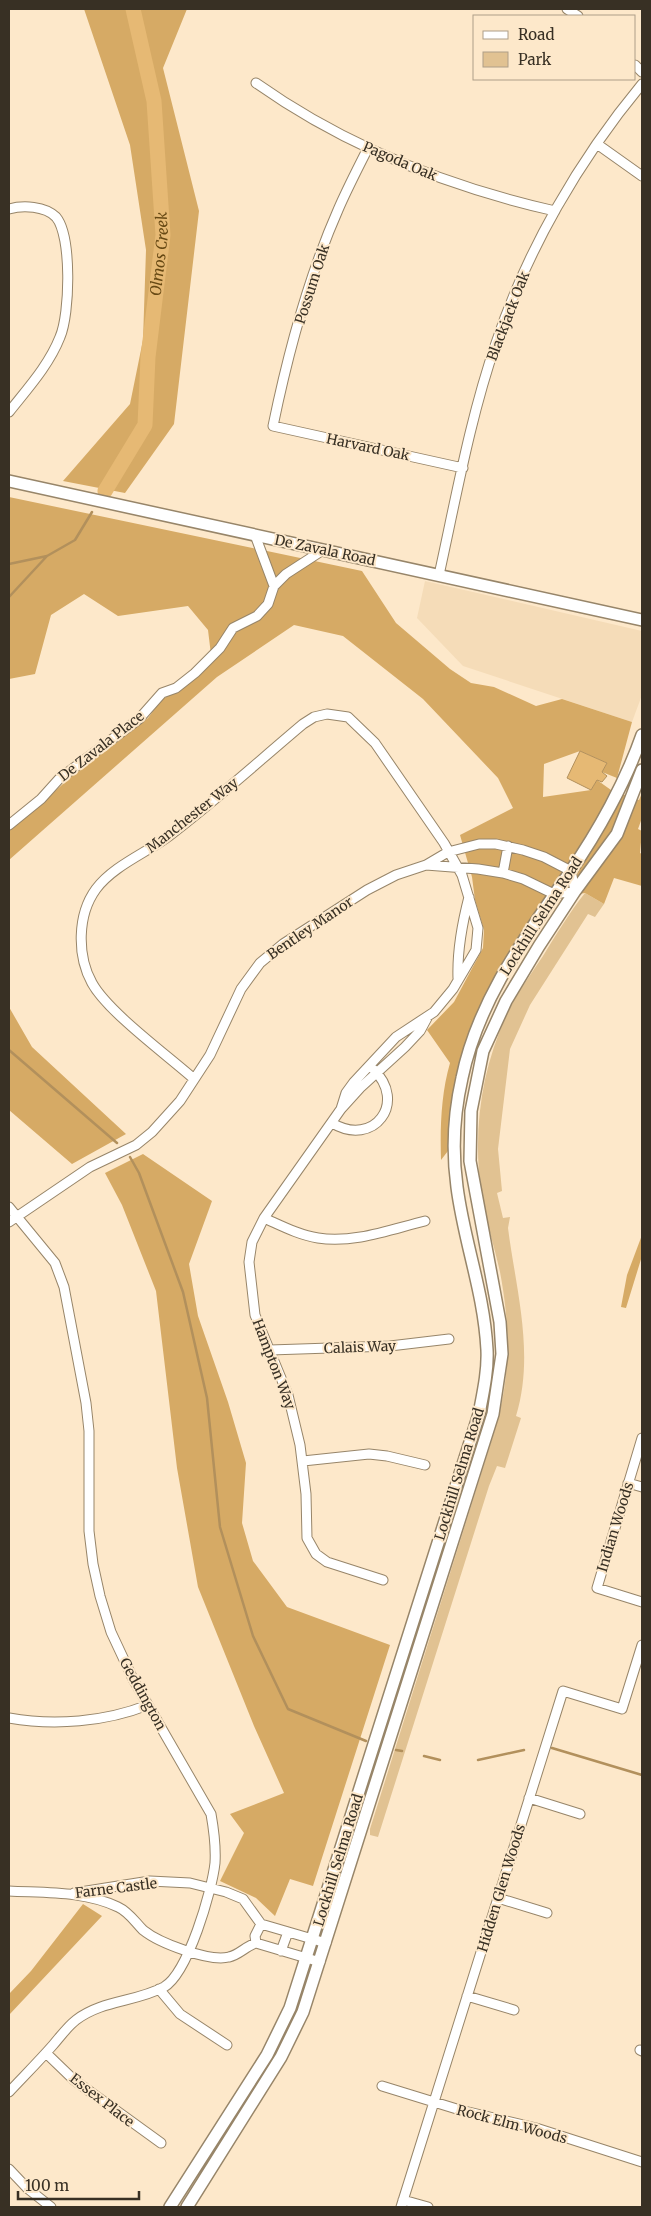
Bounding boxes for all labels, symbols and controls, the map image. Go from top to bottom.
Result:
legend [473,15,636,80]
text: Road [518,25,554,44]
text: Park [518,50,552,69]
street label: Pagoda Oak [360,137,440,185]
water label: Olmos Creek [146,211,172,297]
street label: Possum Oak [291,242,333,326]
street label: Blackjack Oak [483,269,533,363]
street label: Harvard Oak [325,429,411,465]
street label: De Zavala Road [273,531,378,570]
street label: De Zavala Place [55,707,147,785]
street label: Manchester Way [142,773,242,857]
street label: Lockhill Selma Road [496,853,586,979]
street label: Bentley Manor [264,893,356,963]
street label: Hampton Way [248,1316,300,1413]
street label: Calais Way [324,1337,397,1357]
street label: Lockhill Selma Road [430,1405,488,1542]
street label: Indian Woods [593,1480,637,1574]
street label: Geddington [116,1655,170,1733]
street label: Lockhill Selma Road [309,1791,367,1928]
street label: Hidden Glen Woods [473,1822,529,1954]
street label: Farne Castle [74,1874,158,1902]
street label: Essex Place [66,2069,138,2131]
street label: Rock Elm Woods [455,2101,569,2147]
scale bar [18,2168,139,2200]
text: 100 m [25,2176,69,2195]

